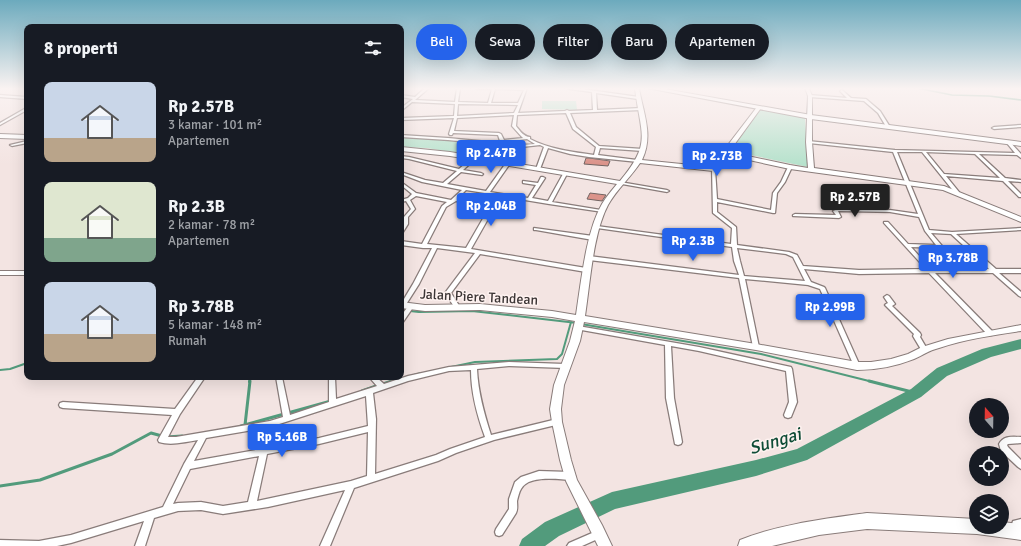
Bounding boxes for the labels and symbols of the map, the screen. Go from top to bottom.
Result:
pin: Rp 2.47B [450,140,532,174]
pin: Rp 2.73B [676,143,758,177]
pin: Rp 2.57B [814,184,896,218]
pin: Rp 2.04B [450,193,532,227]
pin: Rp 2.3B [656,228,730,262]
pin: Rp 3.78B [912,245,994,279]
street label: Jalan Piere Tandean [419,285,539,309]
pin: Rp 2.99B [789,294,871,328]
north arrow [969,398,1009,438]
water label: Sungai [746,422,806,459]
pin: Rp 5.16B [241,424,323,458]

